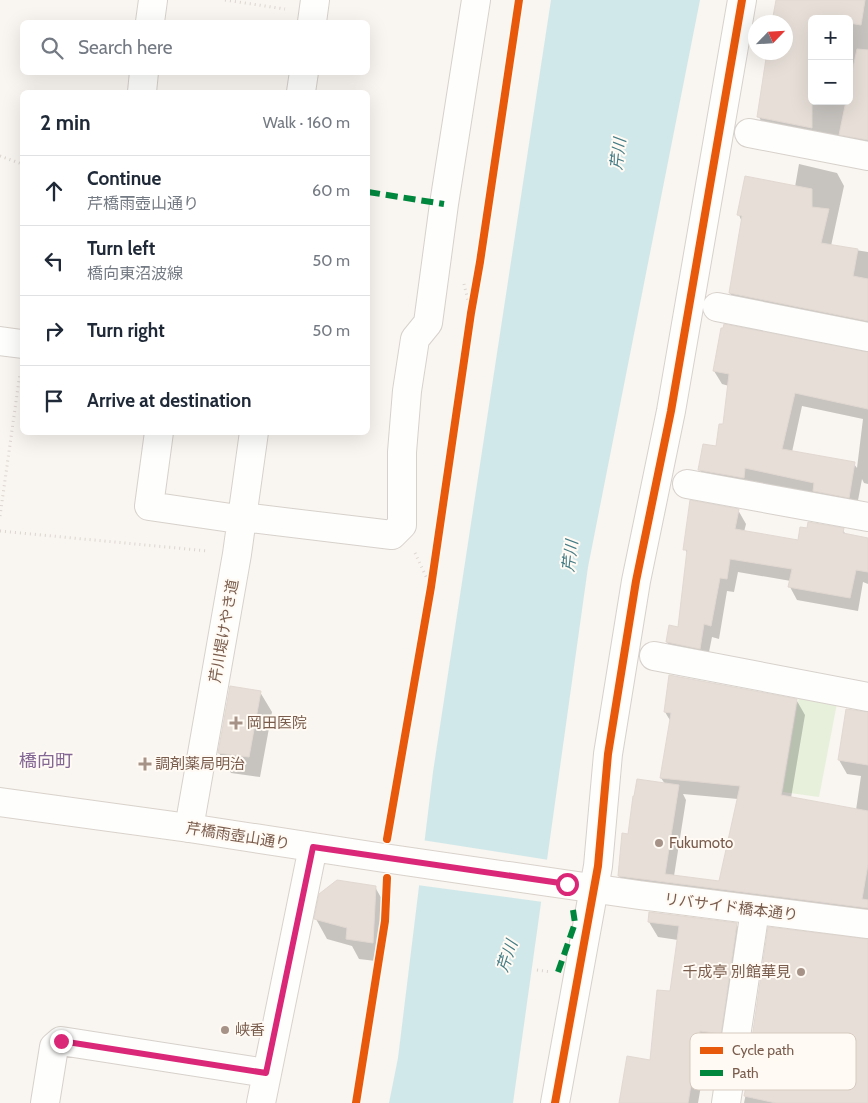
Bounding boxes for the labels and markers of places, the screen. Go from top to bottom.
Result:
place label: 岡田医院 [247,714,307,732]
marker: 岡田医院 [229,716,243,730]
place label: 調剤薬局明治 [155,755,245,773]
marker: 調剤薬局明治 [139,758,151,770]
place label: Fukumoto [669,834,733,852]
marker: Fukumoto [653,837,665,849]
place label: 千成亭 別館華見 [683,963,791,981]
marker: 千成亭 別館華見 [795,966,807,978]
place label: 峡香 [235,1021,265,1039]
marker: 峡香 [219,1024,231,1036]

